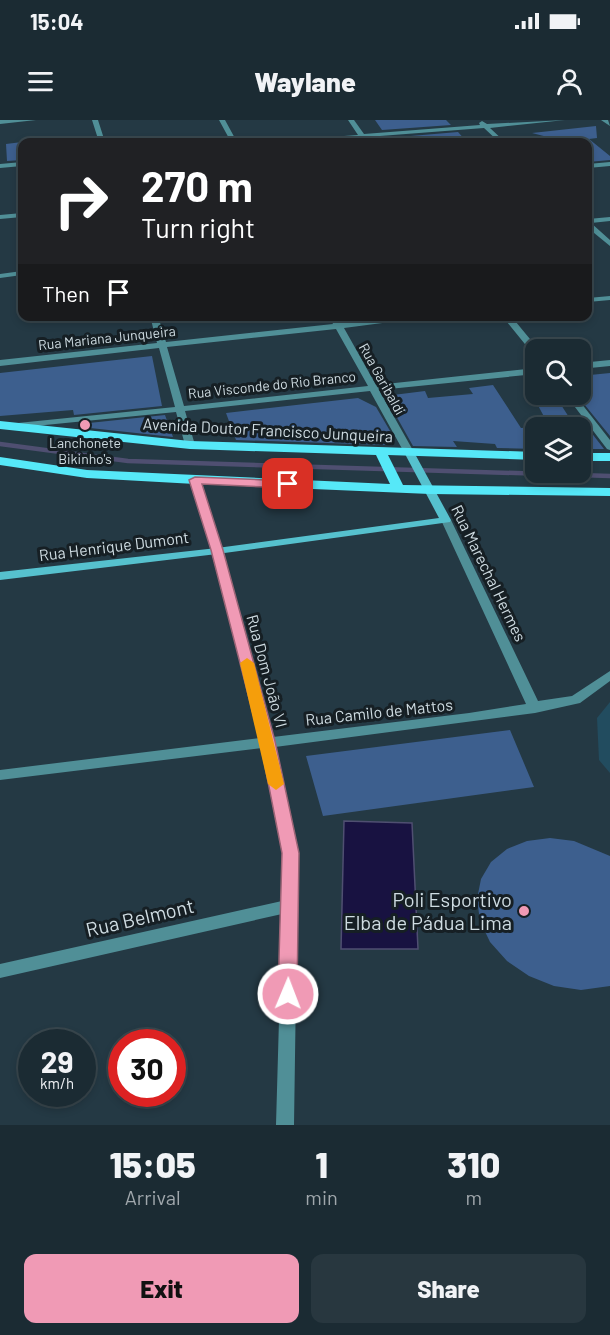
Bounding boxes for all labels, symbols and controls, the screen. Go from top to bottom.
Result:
text: 15:04 [30,8,84,34]
icon: menu [24,65,57,98]
text: Waylane [254,65,356,97]
icon: person [553,65,586,98]
text: 270 m [141,160,253,210]
icon: right [42,162,120,240]
text: Turn right [141,211,255,243]
icon: arrive [102,276,135,309]
text: Then [42,280,90,306]
street label: Rua Mariana Junqueira [37,322,177,353]
map controls [525,339,591,483]
button: search [525,339,591,405]
street label: Rua Garibaldi [356,340,409,418]
street label: Rua Visconde do Rio Branco [187,367,357,402]
street label: Avenida Doutor Francisco Junqueira [142,413,394,446]
button: layers [525,417,591,483]
marker: Lanchonete Bikinho's [78,418,92,432]
place label: Lanchonete Bikinho's [49,434,121,467]
pin [262,458,313,509]
icon: arrive [271,467,304,500]
street label: Rua Marechal Hermes [448,501,531,644]
street label: Rua Henrique Dumont [38,527,190,564]
street label: Rua Dom João VI [243,612,292,729]
street label: Rua Camilo de Mattos [304,694,454,729]
place label: Poli Esportivo Elba de Pádua Lima [344,887,512,934]
street label: Rua Belmont [83,893,196,941]
marker: Poli Esportivo Elba de Pádua Lima [517,904,531,918]
position arrow [256,962,320,1026]
speed limit sign: 30 [108,1029,186,1107]
text: 29 [41,1043,73,1079]
text: km/h [40,1074,74,1092]
text: 15:05 [110,1142,196,1185]
text: 1 [315,1142,328,1185]
text: 310 [447,1142,500,1185]
text: Arrival [125,1185,181,1209]
text: min [305,1185,338,1209]
text: m [466,1185,482,1209]
button: Exit [24,1254,299,1323]
button: Share [311,1254,586,1323]

